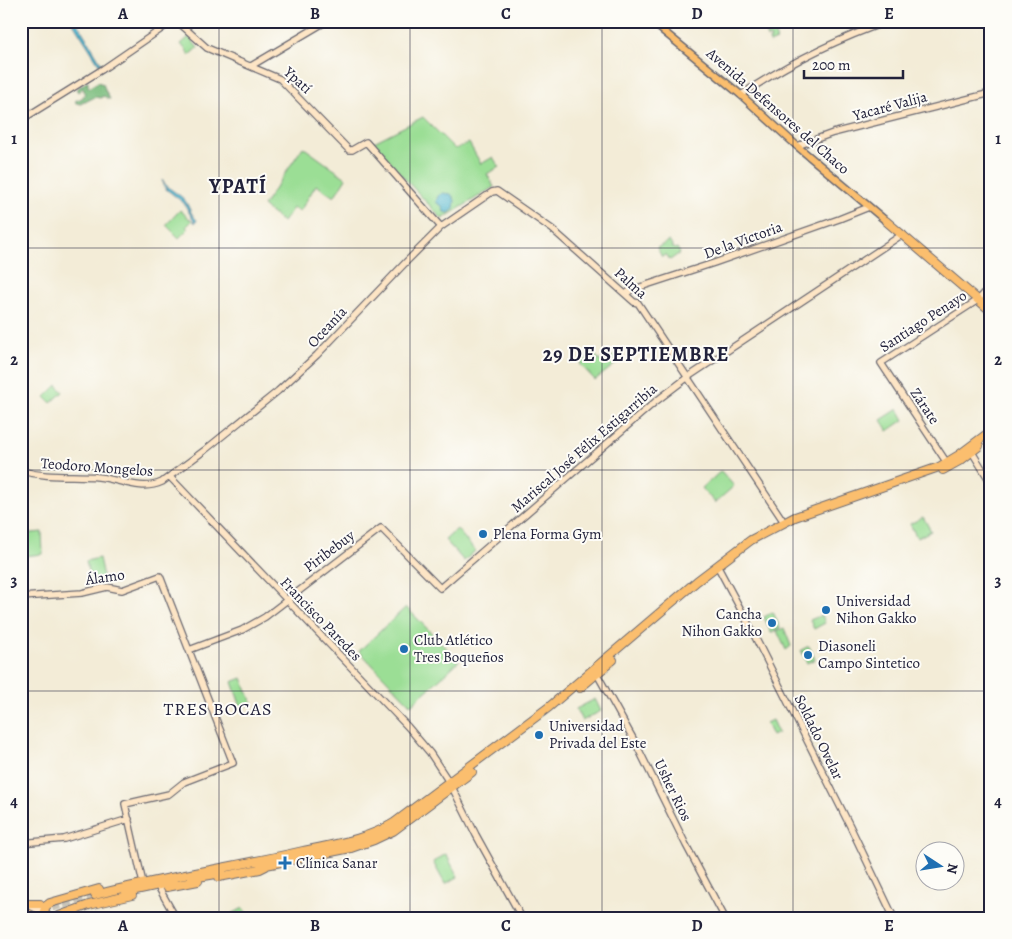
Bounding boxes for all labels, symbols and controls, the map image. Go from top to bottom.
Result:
text: A [117,3,129,25]
text: B [310,3,320,25]
text: C [501,3,511,25]
text: D [691,3,703,25]
text: E [884,3,894,25]
street label: Avenida Defensores del Chaco [702,43,854,179]
scale bar [804,48,903,80]
text: 200 m [812,55,851,75]
street label: Ypatí [279,61,316,98]
street label: Yacaré Valija [850,86,929,126]
text: 1 [11,128,17,150]
text: 1 [995,128,1001,150]
district label: YPATÍ [208,173,267,200]
street label: De la Victoria [701,217,785,263]
street label: Palma [610,263,652,303]
street label: Santiago Penayo [876,285,970,357]
street label: Oceanía [303,302,351,352]
district label: 29 DE SEPTIEMBRE [543,341,729,368]
text: 2 [10,349,18,371]
text: 2 [994,349,1002,371]
street label: Mariscal José Félix Estigarribia [507,379,661,517]
street label: Zárate [906,384,945,428]
street label: Teodoro Mongelos [40,453,154,481]
place label: Plena Forma Gym [493,524,602,544]
street label: Piribebuy [299,525,359,577]
marker: Plena Forma Gym [477,528,489,540]
street label: Álamo [83,564,126,590]
text: 3 [11,570,18,592]
text: 3 [995,570,1002,592]
street label: Francisco Paredes [276,573,366,665]
place label: Universidad Nihon Gakko [836,591,916,628]
place label: Cancha Nihon Gakko [682,604,762,641]
marker: Universidad Nihon Gakko [820,604,832,616]
marker: Cancha Nihon Gakko [766,617,778,629]
place label: Club Atlético Tres Boqueños [414,630,504,667]
place label: Diasoneli Campo Sintetico [818,636,920,673]
marker: Club Atlético Tres Boqueños [398,643,410,655]
marker: Diasoneli Campo Sintetico [802,649,814,661]
street label: Soldado Ovelar [790,691,848,783]
district label: TRES BOCAS [163,697,273,721]
place label: Universidad Privada del Este [549,716,647,753]
marker: Universidad Privada del Este [533,729,545,741]
street label: Usher Rios [649,756,697,824]
text: 4 [10,791,18,813]
text: 4 [994,791,1002,813]
north arrow [914,842,964,892]
place label: Clínica Sanar [296,853,378,873]
marker: Clínica Sanar [278,856,292,870]
text: N [942,862,963,876]
text: A [117,915,129,937]
text: B [310,915,320,937]
text: C [501,915,511,937]
text: D [691,915,703,937]
text: E [884,915,894,937]

